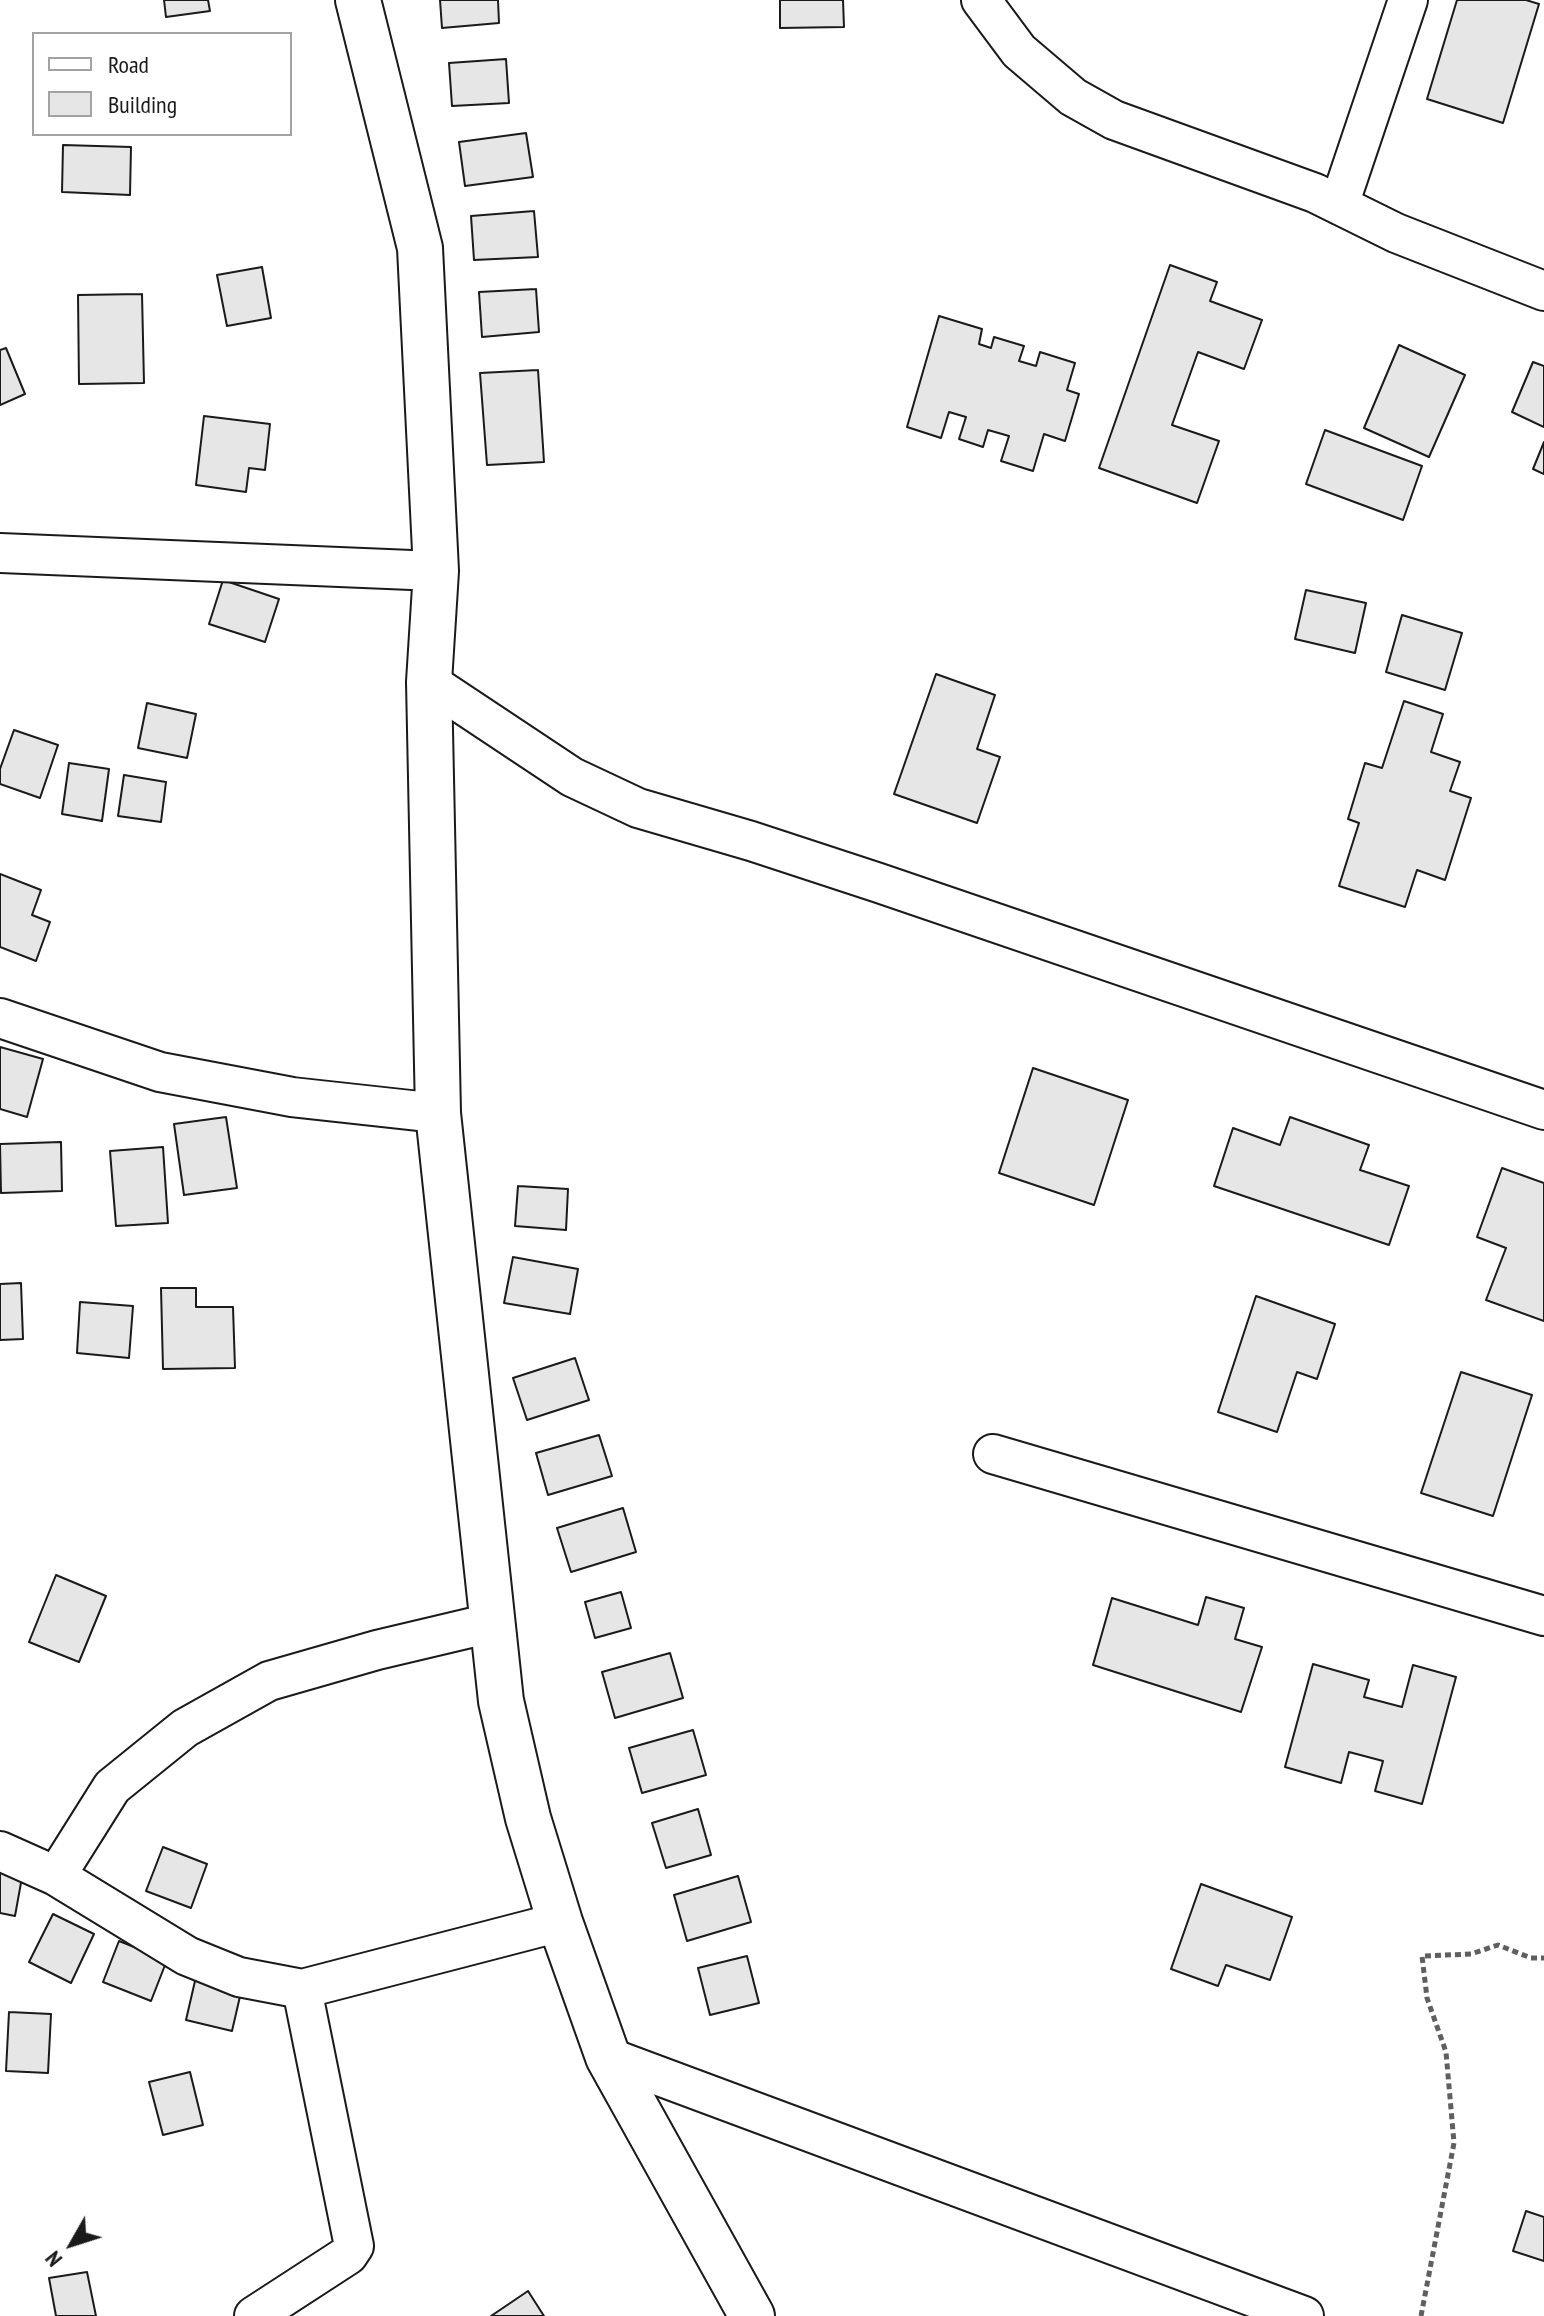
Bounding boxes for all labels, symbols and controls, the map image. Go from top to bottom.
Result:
legend [32,32,292,136]
text: Road [108,49,149,80]
text: Building [108,89,177,120]
north arrow [32,2204,112,2284]
text: N [39,2246,68,2273]

